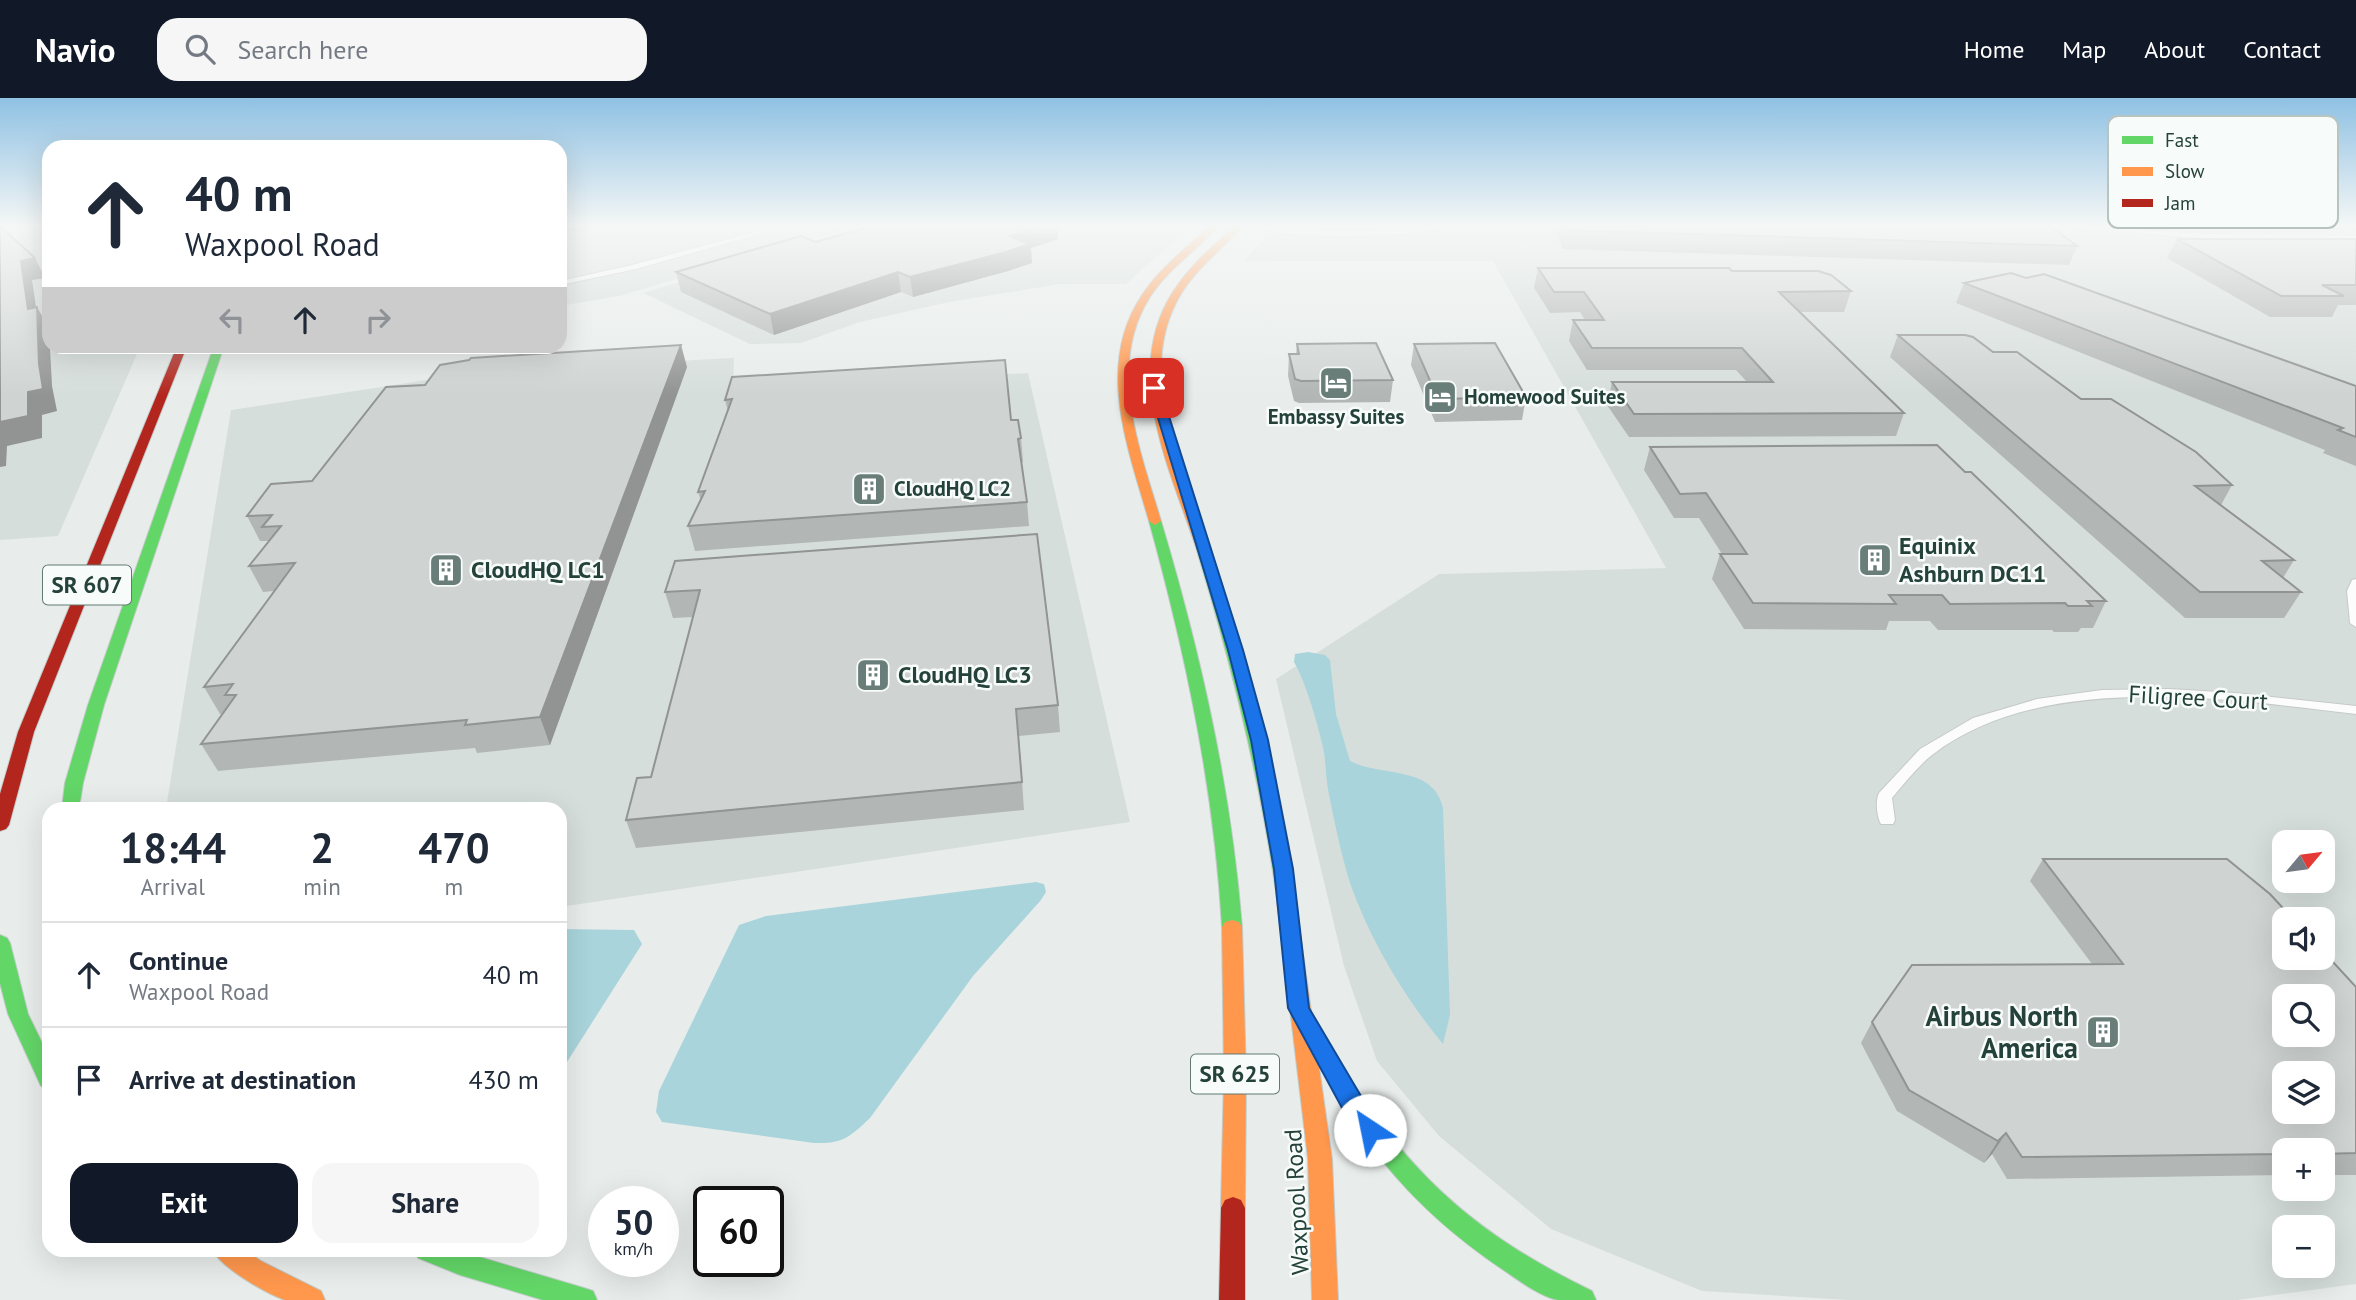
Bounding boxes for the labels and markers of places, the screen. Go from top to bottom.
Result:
pin [1124,358,1184,418]
hotel icon: Embassy Suites [1317,364,1355,402]
hotel icon: Homewood Suites [1421,378,1459,416]
place label: Homewood Suites [1464,383,1626,410]
place label: Embassy Suites [1268,403,1404,430]
building icon: CloudHQ LC2 [850,470,888,508]
place label: CloudHQ LC2 [894,475,1011,502]
place label: Equinix Ashburn DC11 [1899,530,2046,589]
building icon: Equinix Ashburn DC11 [1856,541,1894,579]
building icon: CloudHQ LC1 [427,551,465,589]
place label: CloudHQ LC1 [471,554,605,585]
building icon: CloudHQ LC3 [854,656,892,694]
place label: CloudHQ LC3 [898,659,1032,690]
place label: Airbus North America [1926,997,2078,1066]
building icon: Airbus North America [2084,1013,2122,1051]

